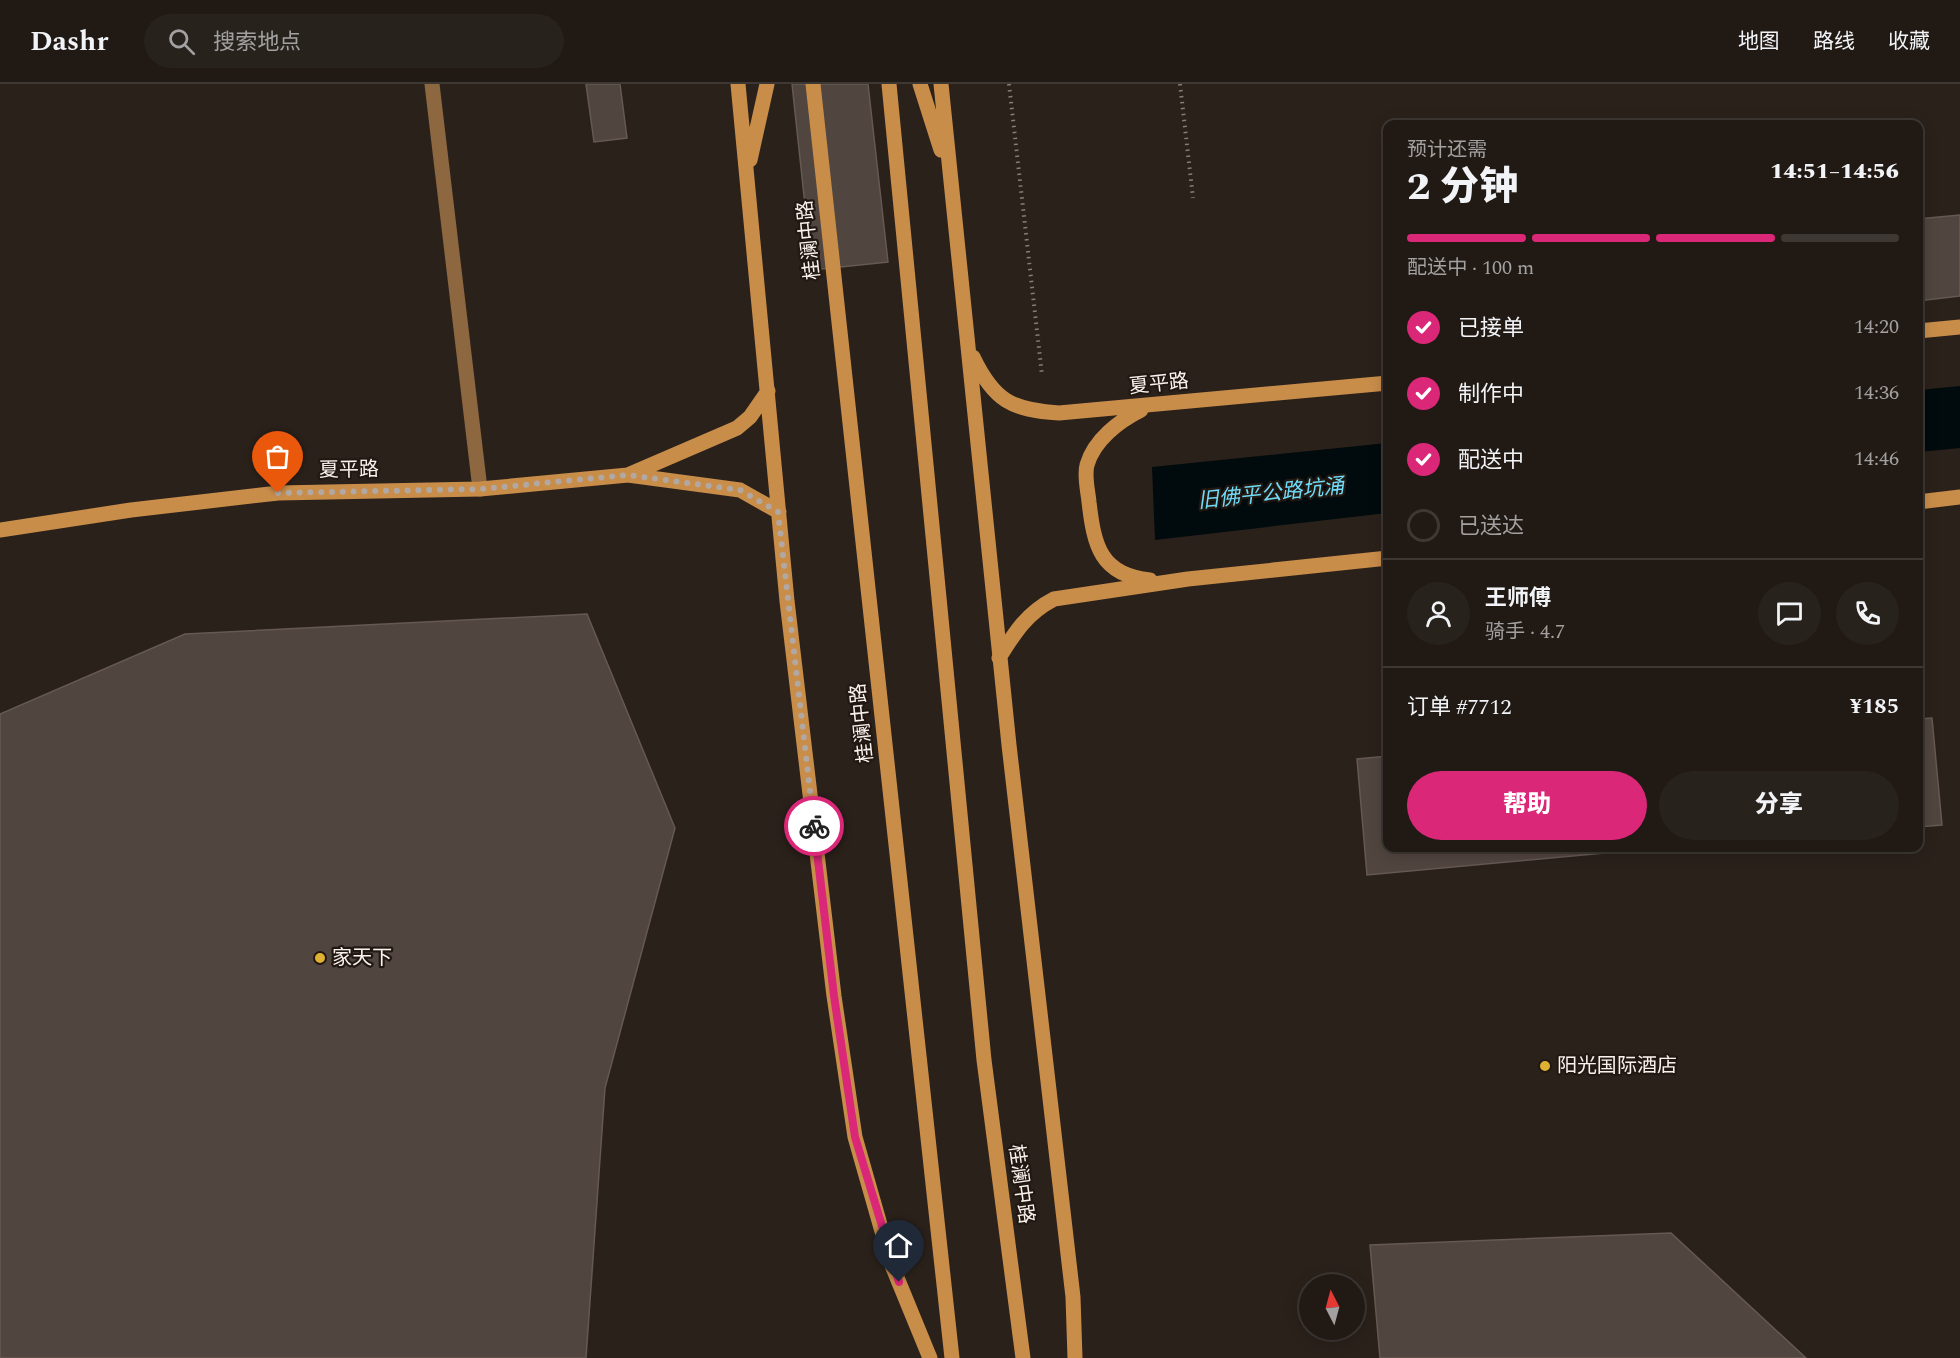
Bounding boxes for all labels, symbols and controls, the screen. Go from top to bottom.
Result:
search box [144,14,564,68]
text: Dashr [30,20,108,63]
icon: search [165,25,198,58]
text: 搜索地点 [213,26,301,59]
text: 地图 [1738,26,1780,58]
text: 路线 [1813,26,1855,58]
text: 收藏 [1888,26,1930,58]
text: 预计还需 [1407,135,1487,165]
text: 14:51–14:56 [1770,155,1899,188]
text: 2 分钟 [1407,158,1518,217]
street label: 桂澜中路 [790,199,828,281]
text: 配送中 · 100 m [1407,253,1534,283]
icon: check [1407,311,1440,344]
text: 已接单 [1458,312,1524,345]
text: 14:20 [1854,312,1899,342]
street label: 夏平路 [1128,366,1190,402]
icon: check [1407,377,1440,410]
text: 制作中 [1458,378,1524,411]
text: 14:36 [1854,378,1899,408]
pin [252,431,303,493]
icon: bag [261,440,294,473]
icon: check [1407,443,1440,476]
text: 配送中 [1458,444,1524,477]
text: 14:46 [1854,444,1899,474]
street label: 夏平路 [319,454,379,486]
water label: 旧佛平公路坑涌 [1196,470,1348,518]
text: 已送达 [1458,510,1524,543]
button: person [1407,582,1470,645]
text: 王师傅 [1485,582,1551,615]
button: chat [1758,582,1821,645]
button: phone [1836,582,1899,645]
text: 骑手 · 4.7 [1485,617,1565,647]
street label: 桂澜中路 [843,682,881,764]
text: ¥185 [1850,690,1899,723]
text: 订单 #7712 [1407,691,1512,724]
button: 帮助 [1407,771,1647,840]
button: 分享 [1659,771,1899,840]
courier [784,796,844,856]
icon: bike [798,810,831,843]
place label: 家天下 [332,943,392,973]
marker: 家天下 [313,951,327,965]
place label: 阳光国际酒店 [1557,1051,1677,1081]
marker: 阳光国际酒店 [1538,1059,1552,1073]
street label: 桂澜中路 [1001,1142,1041,1226]
pin [873,1220,924,1282]
icon: home [882,1229,915,1262]
north arrow [1299,1274,1365,1340]
map controls [1299,1274,1365,1340]

